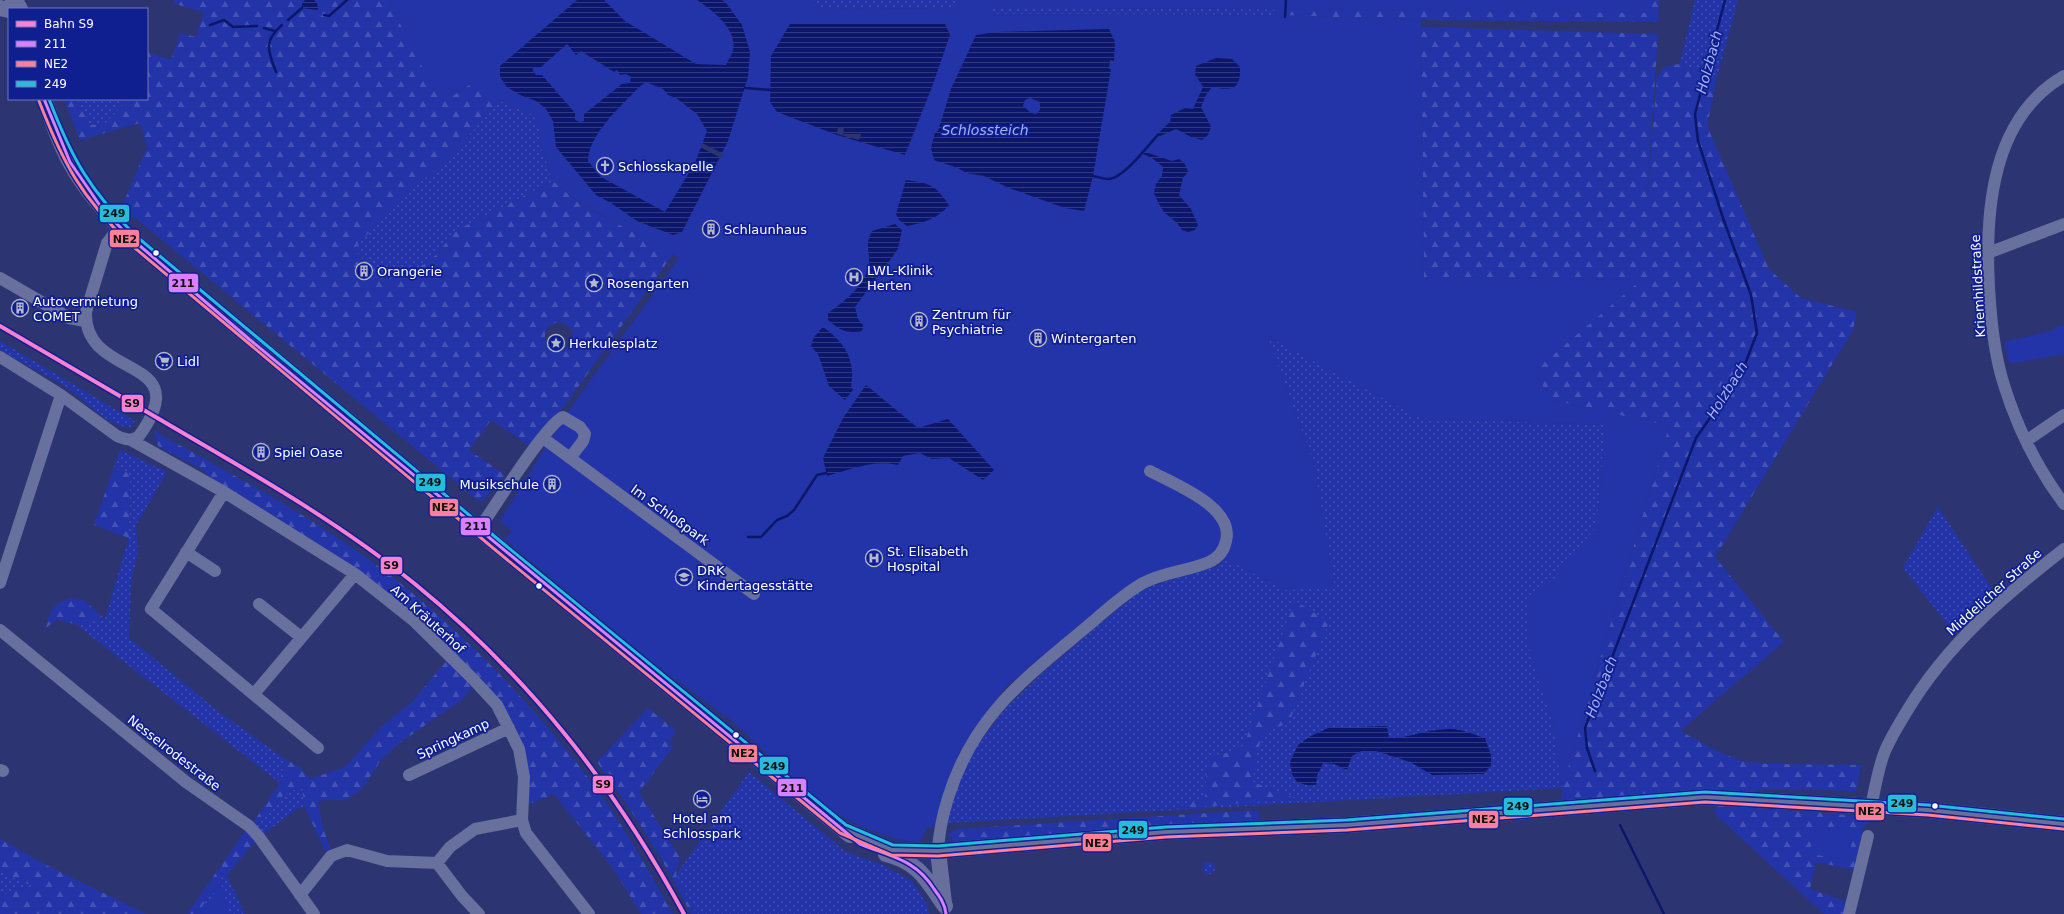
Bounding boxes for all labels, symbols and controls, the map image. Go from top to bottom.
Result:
legend [8,8,148,100]
text: Bahn S9 [44,17,94,31]
water label: Holzbach [1693,29,1725,95]
text: 211 [44,37,67,51]
text: NE2 [44,57,68,71]
text: 249 [44,77,67,91]
water label: Schlossteich [941,122,1029,138]
church icon: Schlosskapelle [595,156,615,176]
place label: Schlosskapelle [618,159,714,174]
line badge: 249 [99,204,130,223]
text: 249 [103,207,125,220]
building icon: Schlaunhaus [701,219,721,239]
place label: Schlaunhaus [724,222,807,237]
line badge: NE2 [109,229,140,248]
text: NE2 [113,233,137,246]
street label: Kriemhildstraße [1968,234,1988,338]
unlabelled marker [151,248,161,258]
building icon: Orangerie [354,261,374,281]
place label: LWL-Klinik Herten [867,263,933,293]
place label: Orangerie [377,264,442,279]
hospital icon: LWL-Klinik Herten [844,267,864,287]
line badge: 211 [168,273,199,293]
place icon: Rosengarten [584,273,604,293]
place label: Rosengarten [607,276,689,291]
text: 211 [172,277,194,290]
place label: Autovermietung COMET [33,294,138,324]
building icon: Autovermietung COMET [10,298,30,318]
place label: Zentrum für Psychiatrie [932,307,1011,337]
building icon: Zentrum für Psychiatrie [909,311,929,331]
building icon: Wintergarten [1028,328,1048,348]
place label: Wintergarten [1051,331,1137,346]
place icon: Herkulesplatz [546,333,566,353]
place label: Herkulesplatz [569,336,658,351]
supermarket icon: Lidl [154,351,174,371]
place label: Lidl [177,354,200,369]
water label: Holzbach [1703,358,1751,422]
line badge: S9 [121,394,144,413]
text: S9 [124,397,140,410]
building icon: Spiel Oase [251,442,271,462]
place label: Spiel Oase [274,445,343,460]
line badge: 249 [415,473,446,492]
building icon: Musikschule [542,474,562,494]
text: 249 [419,476,441,489]
place label: Musikschule [460,477,539,492]
street label: Im Schloßpark [628,482,712,549]
line badge: NE2 [429,498,459,517]
text: NE2 [432,501,456,514]
line badge: 211 [460,517,491,536]
text: 211 [465,520,487,533]
place label: St. Elisabeth Hospital [887,544,968,574]
street label: Middelicher Straße [1944,546,2044,638]
hospital icon: St. Elisabeth Hospital [864,548,884,568]
line badge: S9 [380,556,403,575]
text: S9 [383,559,399,572]
place label: DRK Kindertagesstätte [697,563,813,593]
school or university icon: DRK Kindertagesstätte [674,567,694,587]
unlabelled marker [534,581,544,591]
street label: Am Kräuterhof [388,582,469,657]
water label: Holzbach [1582,654,1620,720]
street label: Nesselrodestraße [125,712,223,794]
street label: Springkamp [414,716,492,762]
unlabelled marker [731,730,741,740]
line badge: NE2 [728,744,758,763]
text: NE2 [731,747,755,760]
line badge: 249 [759,756,789,775]
text: 249 [763,760,785,773]
line badge: S9 [592,775,614,794]
text: S9 [595,778,611,791]
line badge: 211 [777,778,807,797]
text: 211 [781,782,803,795]
hotel icon: Hotel am Schlosspark [692,789,712,809]
line badge: 249 [1887,794,1917,813]
line badge: 249 [1503,797,1533,816]
text: 249 [1891,797,1913,810]
text: 249 [1507,800,1529,813]
unlabelled marker [1930,801,1940,811]
line badge: NE2 [1855,802,1885,821]
text: NE2 [1858,805,1882,818]
line badge: NE2 [1468,810,1499,829]
place label: Hotel am Schlosspark [663,811,741,841]
text: NE2 [1472,813,1496,826]
line badge: 249 [1118,820,1148,839]
text: 249 [1122,824,1144,837]
line badge: NE2 [1082,833,1112,852]
text: NE2 [1085,837,1109,850]

